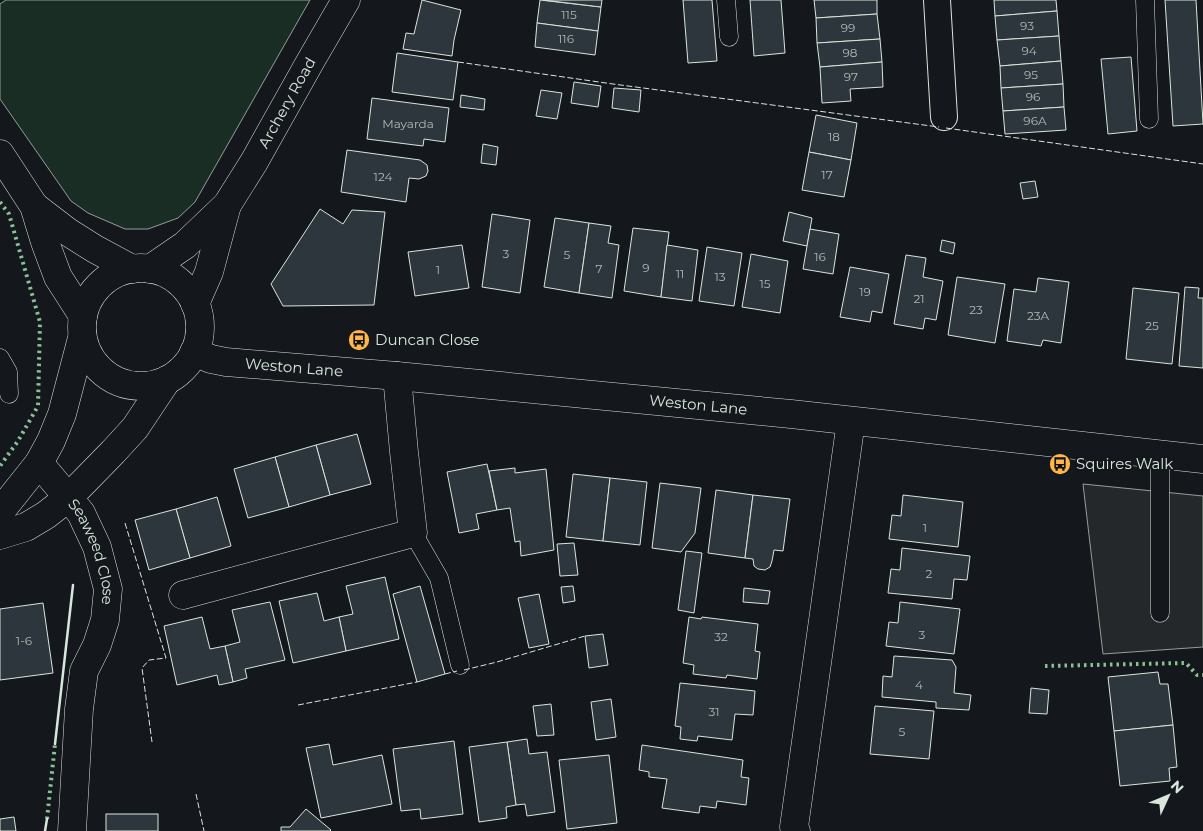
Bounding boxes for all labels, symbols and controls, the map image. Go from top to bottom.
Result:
house number: 115 [561,7,577,22]
house number: 93 [1020,18,1034,33]
house number: 99 [841,20,855,35]
house number: 116 [558,31,574,46]
house number: 94 [1021,43,1037,58]
house number: 98 [843,45,858,60]
street label: Archery Road [254,54,320,151]
house number: 95 [1024,67,1038,82]
house number: 97 [844,69,858,84]
house number: 96 [1026,89,1040,104]
house number: 96A [1023,113,1047,128]
house number: Mayarda [382,116,434,131]
house number: 18 [828,129,840,144]
house number: 17 [821,167,833,182]
house number: 124 [374,169,392,184]
house number: 3 [503,246,510,261]
house number: 5 [564,247,571,262]
house number: 16 [814,249,826,264]
house number: 9 [642,260,650,275]
house number: 7 [595,261,603,276]
house number: 1 [436,262,440,277]
house number: 11 [676,266,684,281]
house number: 13 [714,269,726,284]
house number: 15 [759,276,771,291]
house number: 19 [859,284,871,299]
house number: 21 [913,291,925,306]
house number: 23 [969,302,983,317]
house number: 23A [1027,308,1050,323]
house number: 25 [1145,318,1159,333]
bus stop icon: Duncan Close [347,328,371,352]
place label: Duncan Close [375,330,479,349]
street label: Weston Lane [244,354,344,381]
street label: Weston Lane [648,390,748,419]
bus stop icon: Squires Walk [1048,452,1072,476]
place label: Squires Walk [1076,454,1173,473]
street label: Seaweed Close [64,495,118,606]
house number: 1 [923,520,927,535]
house number: 2 [926,566,933,581]
house number: 3 [919,627,926,642]
house number: 32 [714,629,728,644]
house number: 1-6 [16,633,32,648]
house number: 4 [915,677,923,692]
house number: 31 [708,704,720,719]
house number: 5 [899,724,906,739]
north arrow [1143,771,1193,821]
text: N [1167,777,1188,797]

